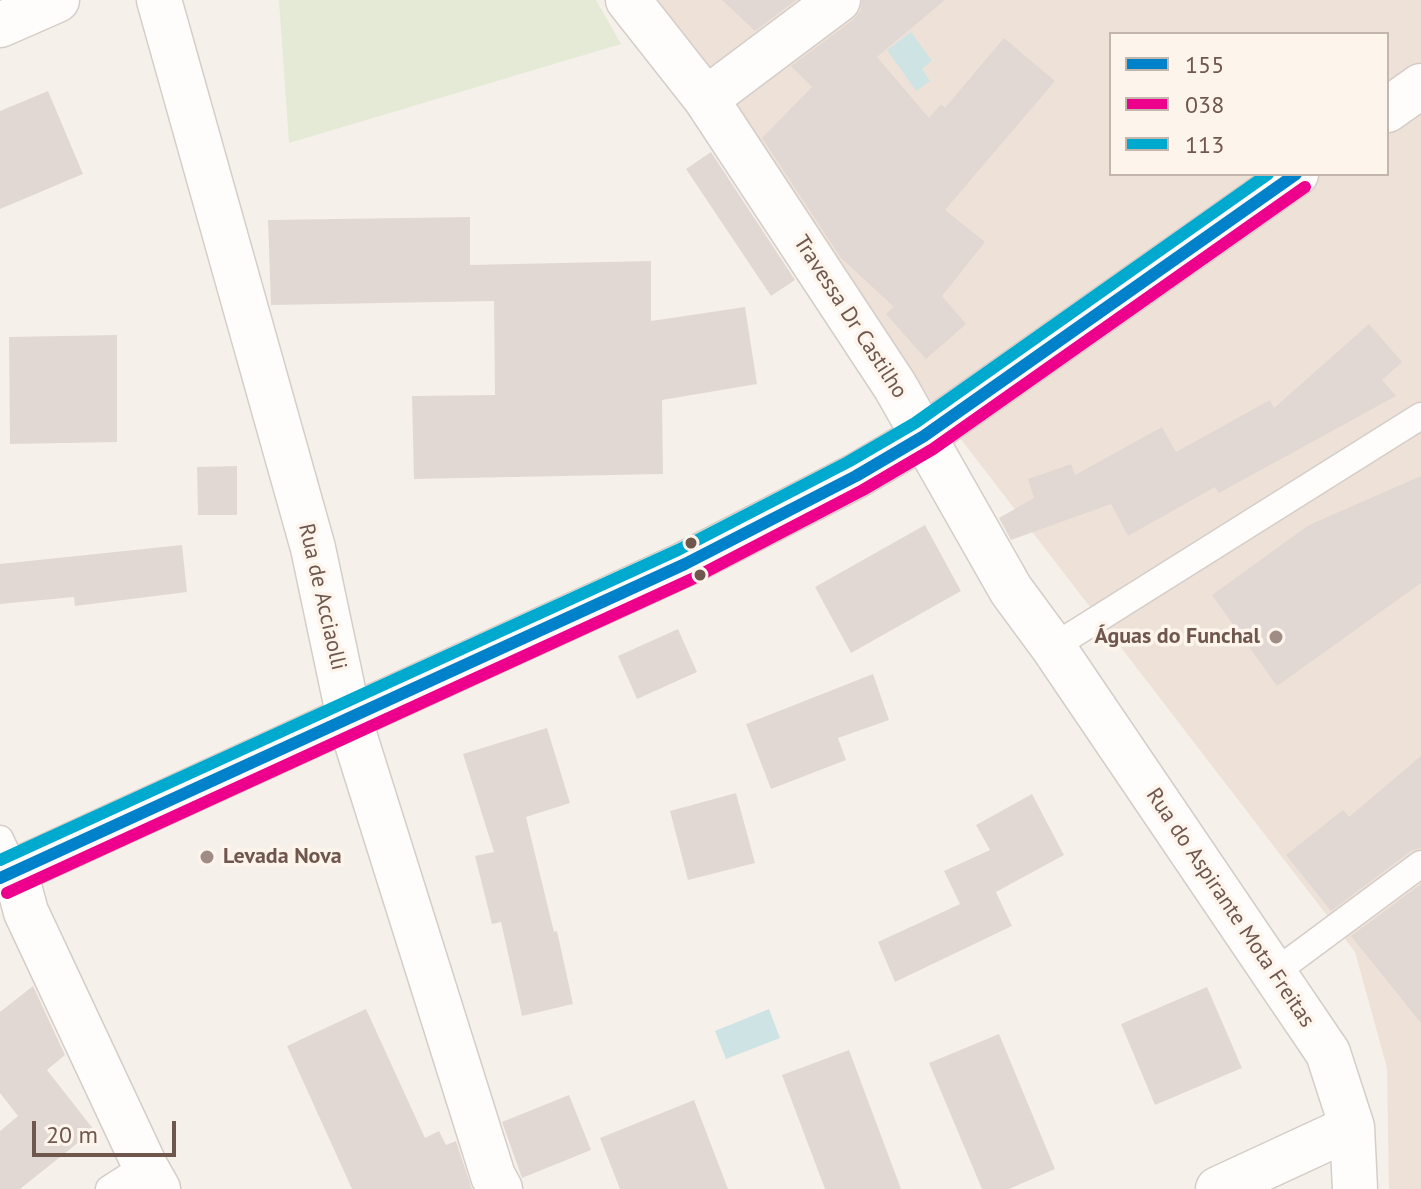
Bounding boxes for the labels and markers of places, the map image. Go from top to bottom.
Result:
unlabelled marker [683,535,699,551]
unlabelled marker [692,567,708,583]
place label: Águas do Funchal [1095,624,1260,650]
marker: Águas do Funchal [1267,628,1285,646]
place label: Levada Nova [223,844,342,870]
marker: Levada Nova [198,848,216,866]

